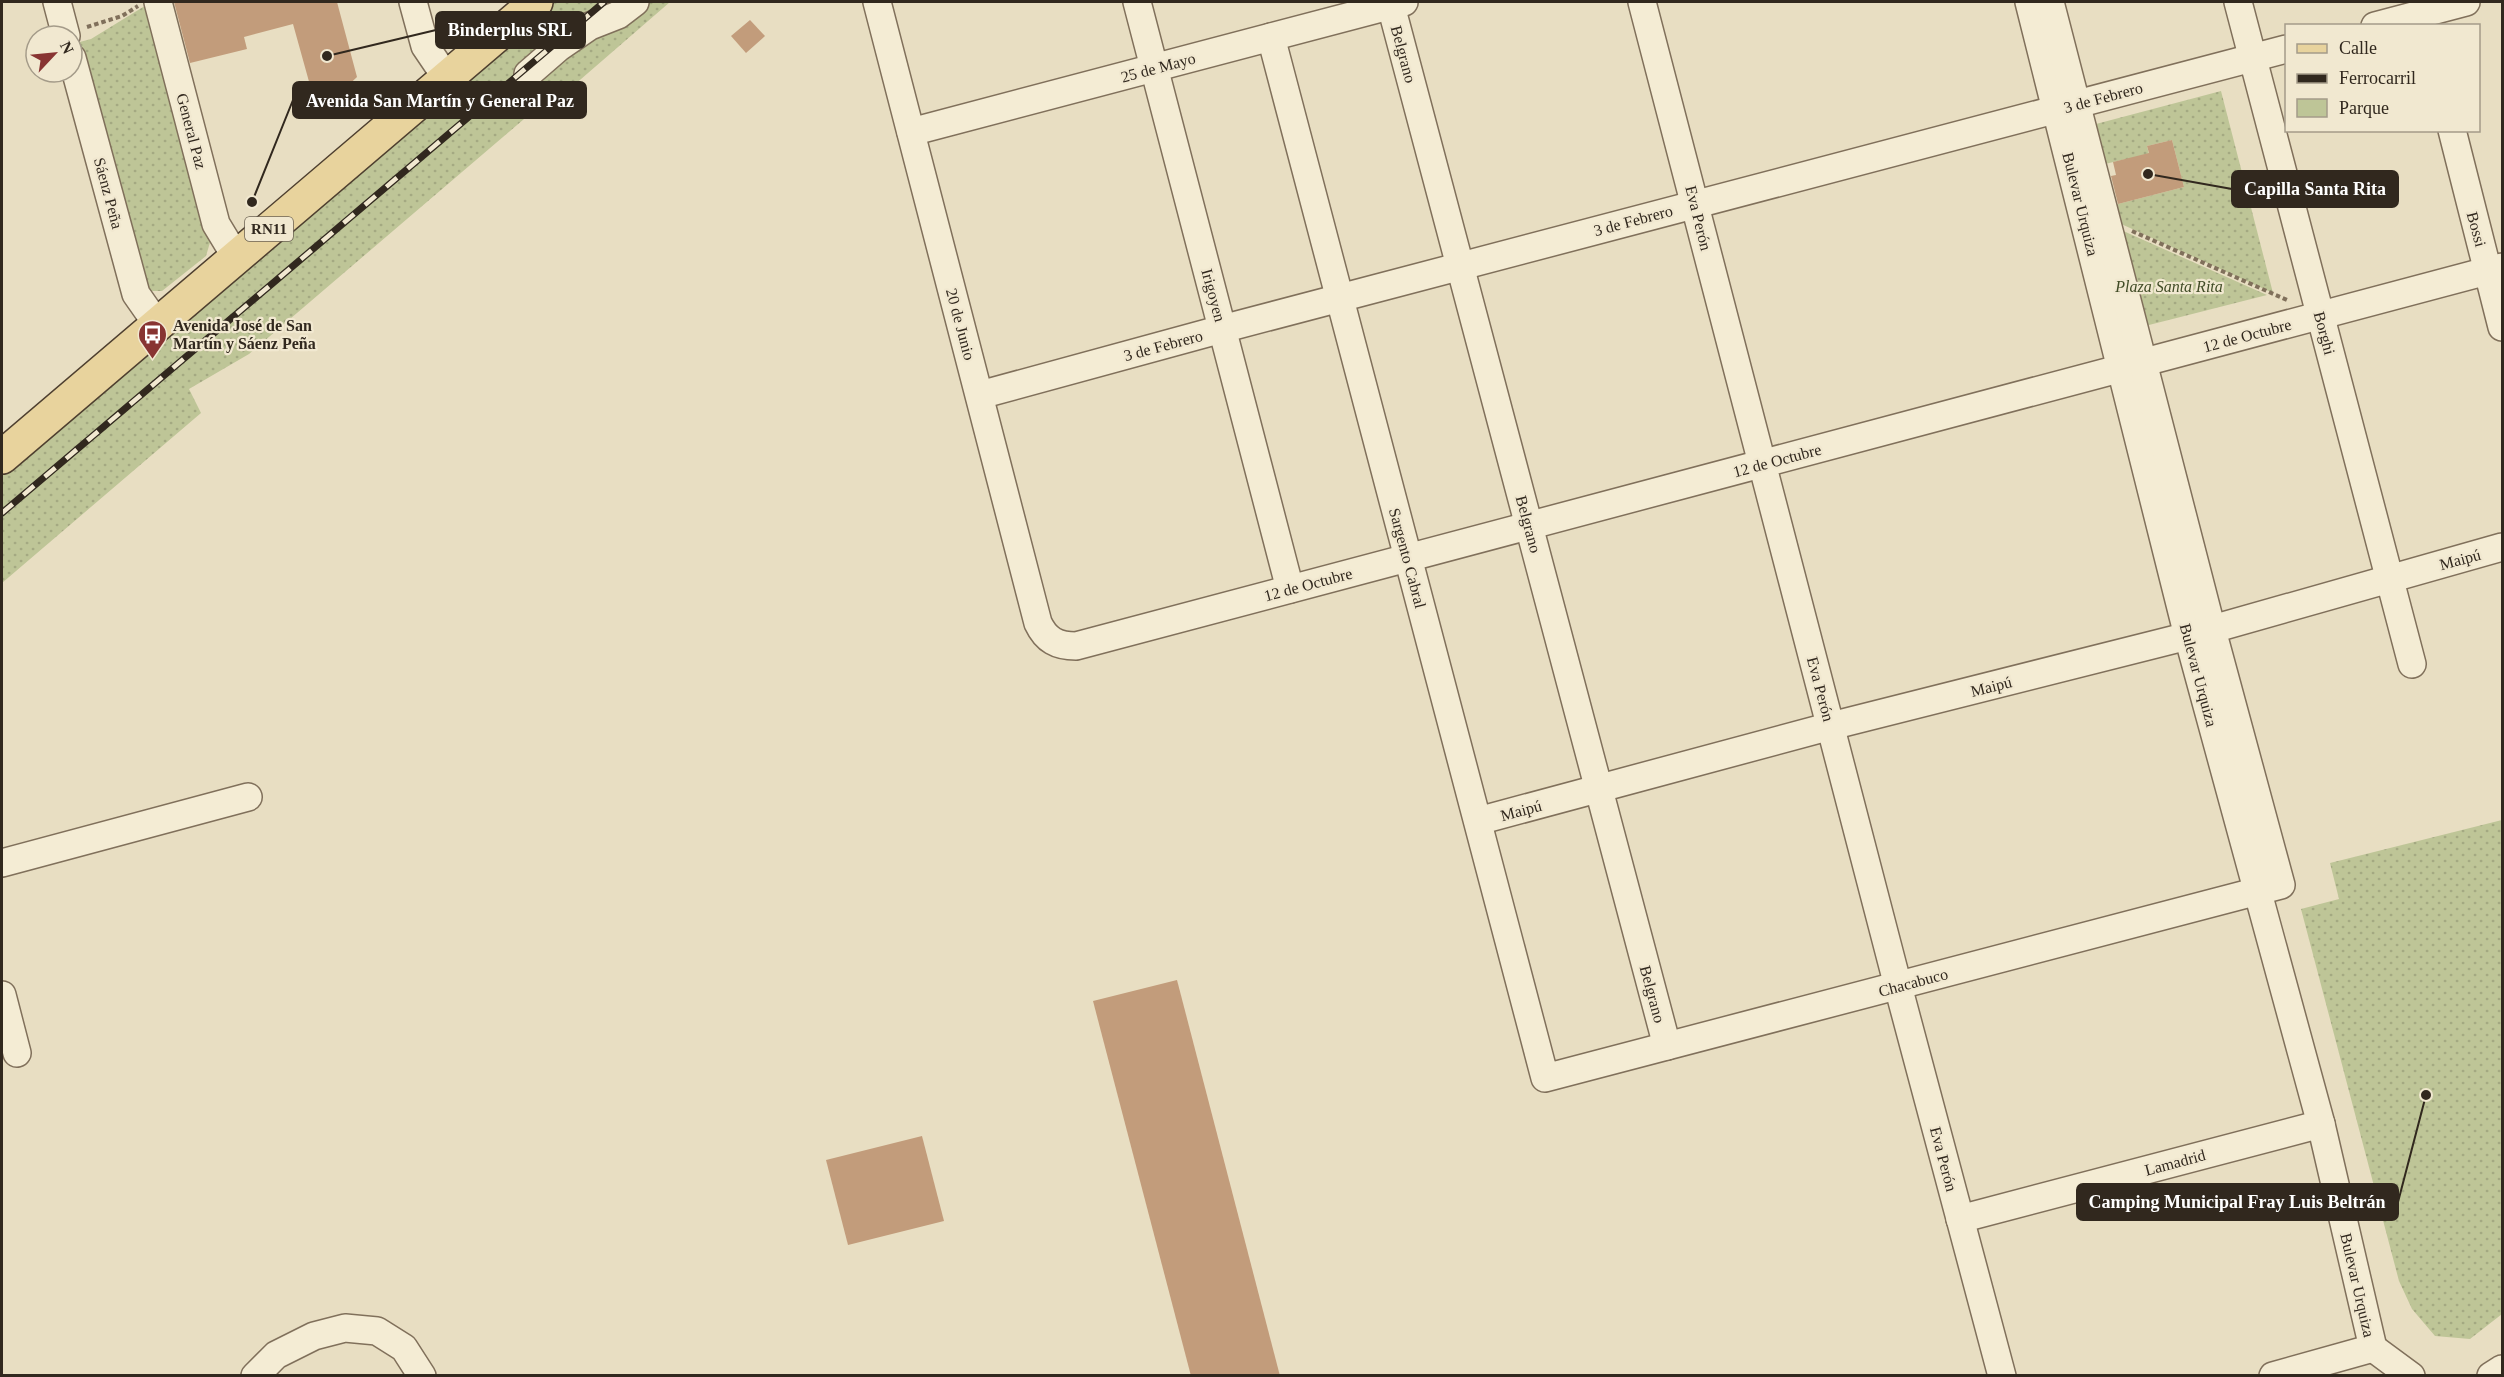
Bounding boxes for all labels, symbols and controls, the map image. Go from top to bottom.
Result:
callout: Binderplus SRL [436,12,585,48]
text: Binderplus SRL [448,20,572,40]
north arrow [24,24,84,84]
street label: Belgrano [1387,24,1419,85]
legend [2285,24,2480,132]
text: Calle [2339,38,2377,58]
text: N [57,39,77,57]
street label: 25 de Mayo [1119,49,1198,87]
text: Ferrocarril [2339,68,2416,88]
street label: 3 de Febrero [2062,79,2144,116]
callout: Avenida San Martín y General Paz [293,82,586,118]
street label: General Paz [173,91,210,171]
text: Avenida San Martín y General Paz [306,91,574,111]
text: Parque [2339,98,2389,118]
street label: Bulevar Urquiza [2058,151,2102,258]
street label: Sáenz Peña [91,156,126,231]
callout: Capilla Santa Rita [2232,171,2398,207]
text: Capilla Santa Rita [2244,179,2386,199]
street label: Eva Perón [1682,184,1715,252]
street label: 3 de Febrero [1592,202,1674,239]
street label: Bossi [2464,210,2489,249]
road number: RN11 [245,217,293,241]
street label: Irigoyen [1197,267,1229,324]
park label: Plaza Santa Rita [2114,278,2223,295]
street label: 20 de Junio [943,286,978,362]
street label: Borghi [2310,310,2339,357]
street label: 12 de Octubre [2201,316,2293,355]
place label: Avenida José de San Martín y Sáenz Peña [173,317,316,353]
bus stop icon: Avenida José de San Martín y Sáenz Peña [136,318,168,360]
street label: 3 de Febrero [1122,327,1204,364]
street label: 12 de Octubre [1731,441,1823,480]
street label: Belgrano [1512,494,1544,555]
street label: Sargento Cabral [1385,506,1429,611]
street label: Maipú [2438,546,2483,574]
street label: 12 de Octubre [1262,565,1354,604]
street label: Bulevar Urquiza [2176,622,2220,729]
street label: Eva Perón [1804,655,1837,723]
street label: Maipú [1969,673,2014,701]
street label: Maipú [1499,797,1544,825]
street label: Belgrano [1636,964,1668,1025]
street label: Chacabuco [1877,965,1950,1000]
street label: Eva Perón [1927,1125,1960,1193]
street label: Lamadrid [2143,1146,2207,1179]
callout: Camping Municipal Fray Luis Beltrán [2077,1184,2398,1220]
text: Camping Municipal Fray Luis Beltrán [2088,1192,2386,1212]
street label: Bulevar Urquiza [2336,1231,2378,1339]

